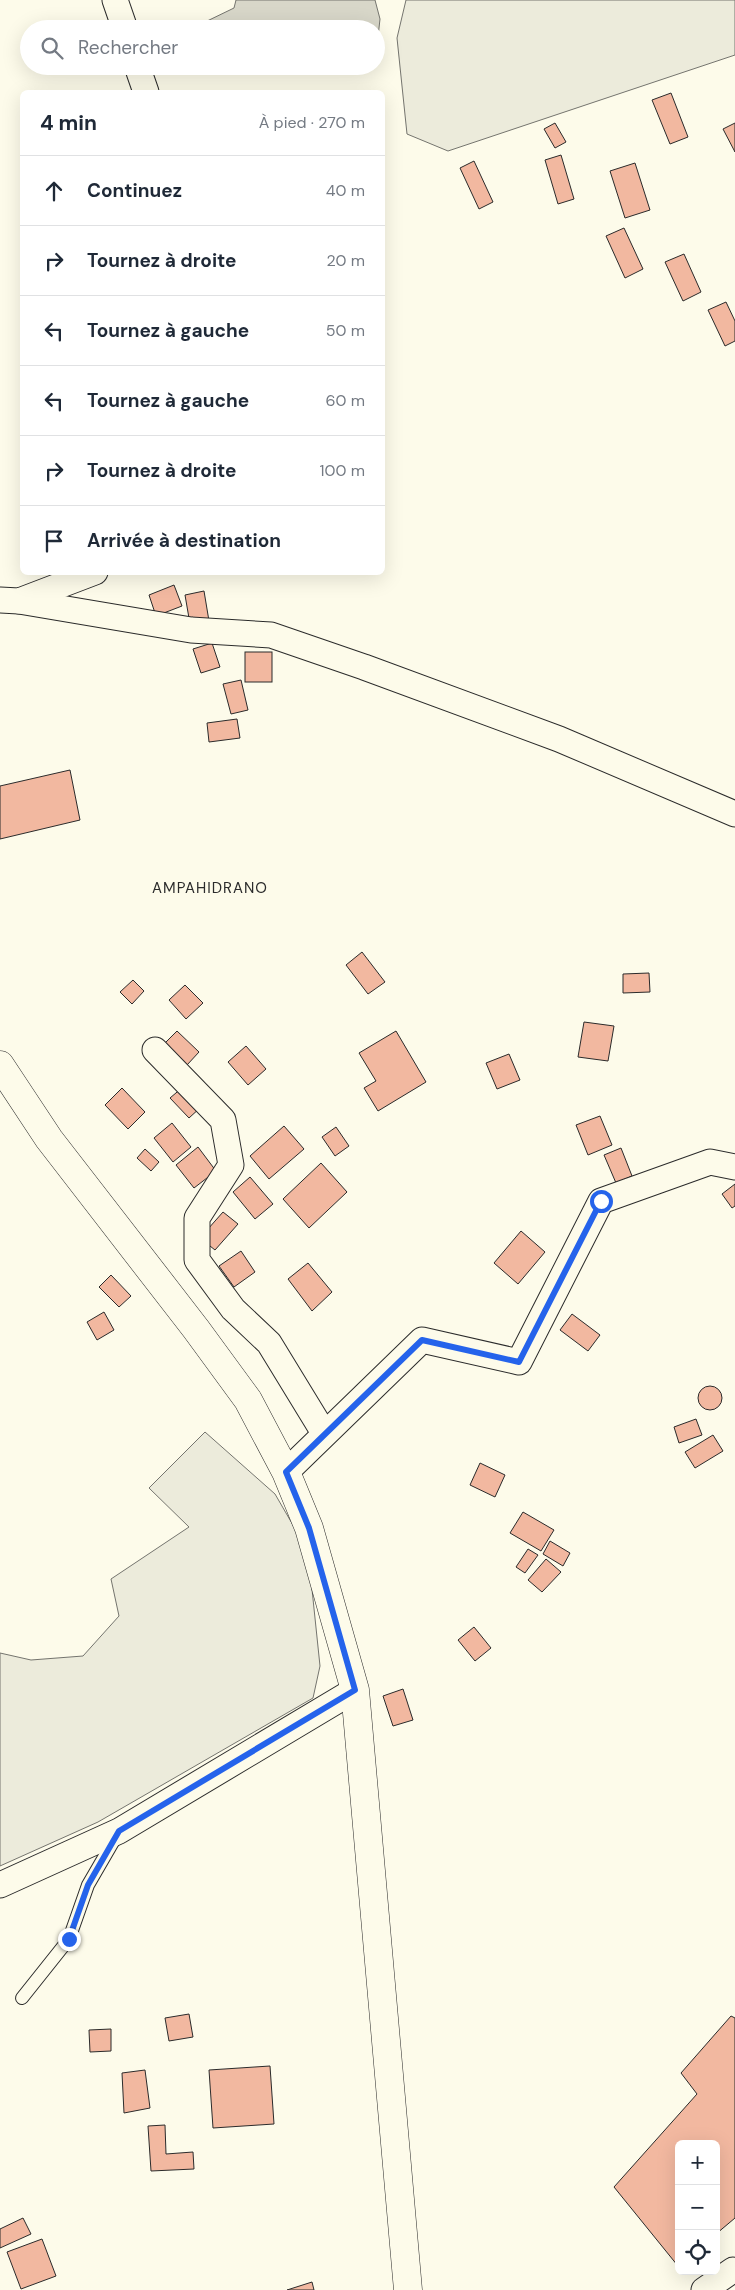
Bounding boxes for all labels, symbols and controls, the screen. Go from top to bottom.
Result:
search box [20,20,385,75]
icon: search [38,34,66,62]
text: Rechercher [78,35,178,60]
text: 4 min [40,109,97,137]
text: À pied · 270 m [259,112,365,133]
icon: ahead [40,177,68,205]
text: Continuez [87,178,182,203]
text: 40 m [326,180,365,201]
icon: right [40,247,68,275]
text: Tournez à droite [87,248,237,273]
text: 20 m [326,250,365,271]
icon: left [40,317,68,345]
text: Tournez à gauche [87,318,249,343]
text: 50 m [326,320,365,341]
icon: left [40,387,68,415]
text: Tournez à gauche [87,388,249,413]
text: 60 m [325,390,365,411]
icon: right [40,457,68,485]
text: Tournez à droite [87,458,237,483]
text: 100 m [320,460,365,481]
icon: arrive [40,527,68,555]
text: Arrivée à destination [87,528,281,553]
district label: AMPAHIDRANO [152,878,268,898]
route start [590,1190,613,1213]
route end [58,1928,81,1951]
map controls [675,2140,720,2275]
button: + [675,2140,720,2185]
button: − [675,2185,720,2230]
button: locate [675,2230,720,2275]

